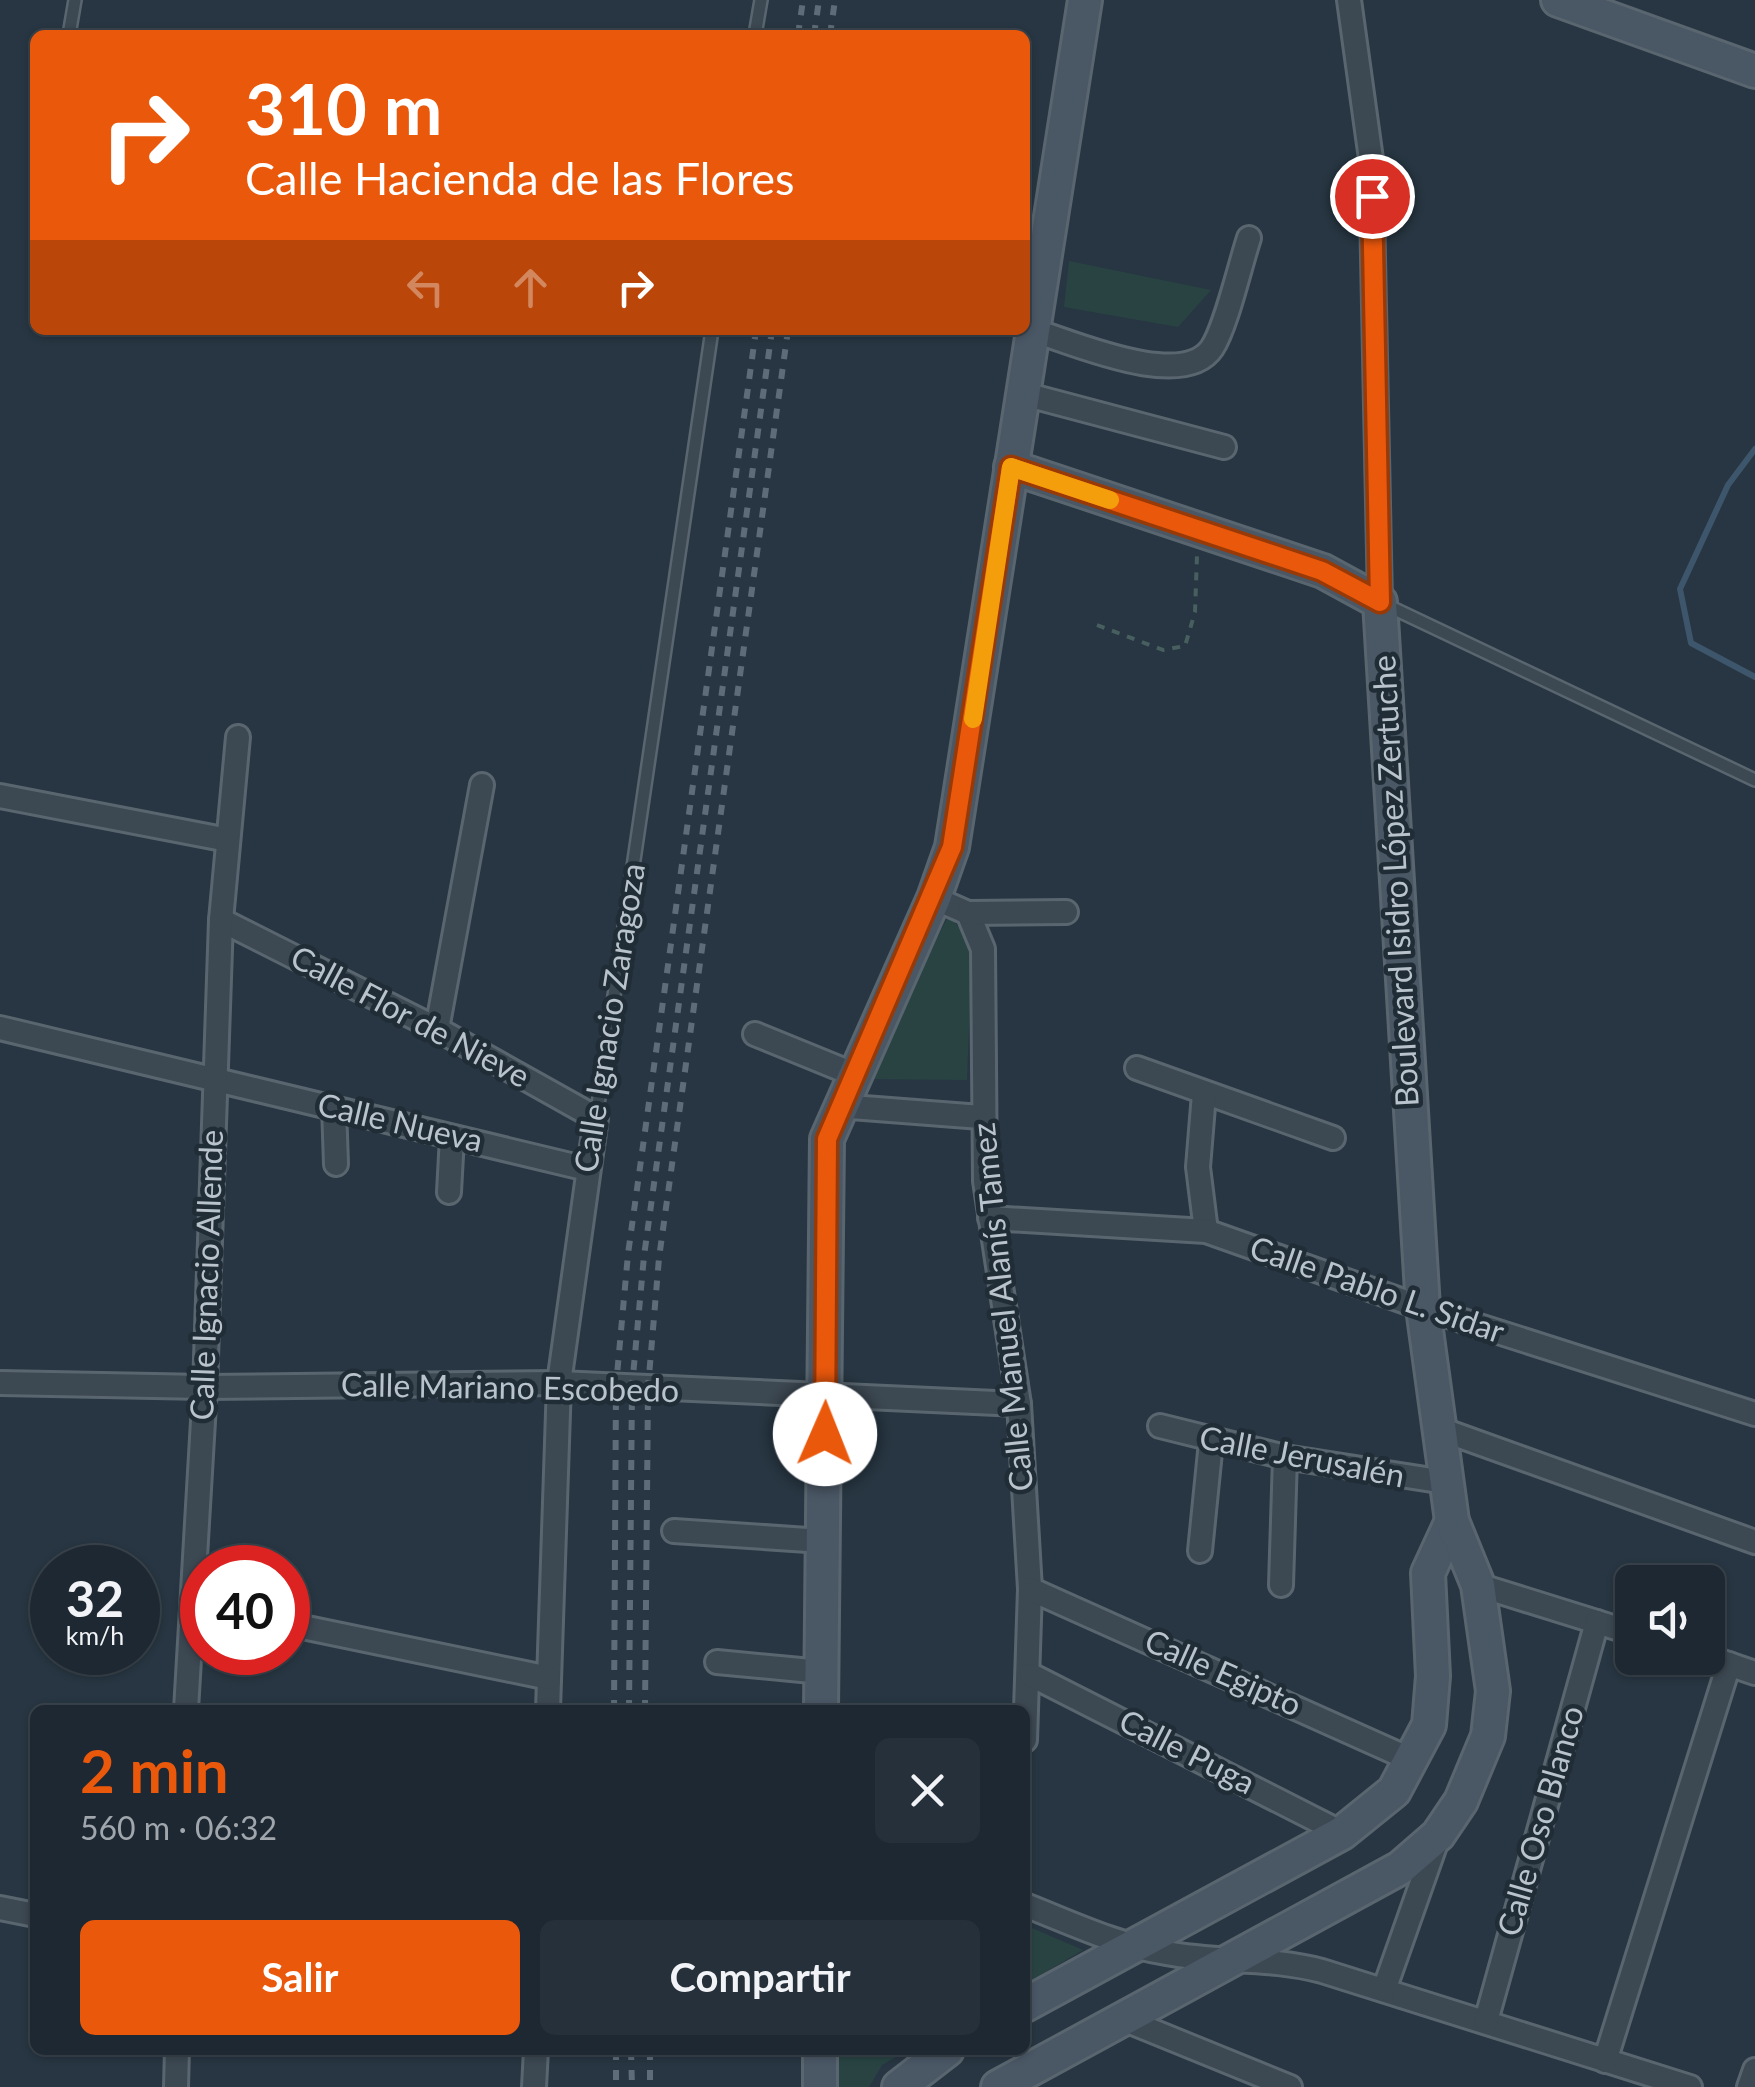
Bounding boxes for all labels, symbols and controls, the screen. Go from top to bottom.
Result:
text: 310 m [245,66,442,150]
icon: right [80,70,210,200]
text: Calle Hacienda de las Flores [245,151,795,205]
pin [1330,154,1415,239]
icon: arrive [1345,169,1400,224]
icon: left [398,260,453,315]
icon: ahead [503,260,558,315]
icon: right [608,260,663,315]
street label: Boulevard Isidro López Zertuche [1363,654,1426,1108]
street label: Calle Ignacio Zaragoza [565,860,652,1175]
street label: Calle Flor de Nieve [285,936,537,1095]
street label: Calle Nueva [314,1084,487,1159]
street label: Calle Manuel Alanís Tamez [963,1121,1040,1493]
street label: Calle Ignacio Allende [181,1129,230,1421]
street label: Calle Pablo L. Sidar [1245,1227,1510,1351]
street label: Calle Mariano Escobedo [341,1364,679,1409]
position arrow [773,1382,877,1486]
street label: Calle Jerusalén [1197,1417,1408,1495]
speed limit sign: 40 [180,1545,310,1675]
map controls [1615,1565,1725,1675]
button: sound [1615,1565,1725,1675]
text: 32 [66,1568,124,1628]
text: km/h [66,1620,124,1650]
street label: Calle Egipto [1139,1620,1308,1723]
street label: Calle Puga [1113,1700,1262,1801]
street label: Calle Oso Blanco [1488,1701,1591,1940]
text: 2 min [80,1734,229,1806]
button: close [875,1738,980,1843]
text: 560 m · 06:32 [80,1808,277,1847]
button: Salir [80,1920,520,2035]
button: Compartir [540,1920,980,2035]

